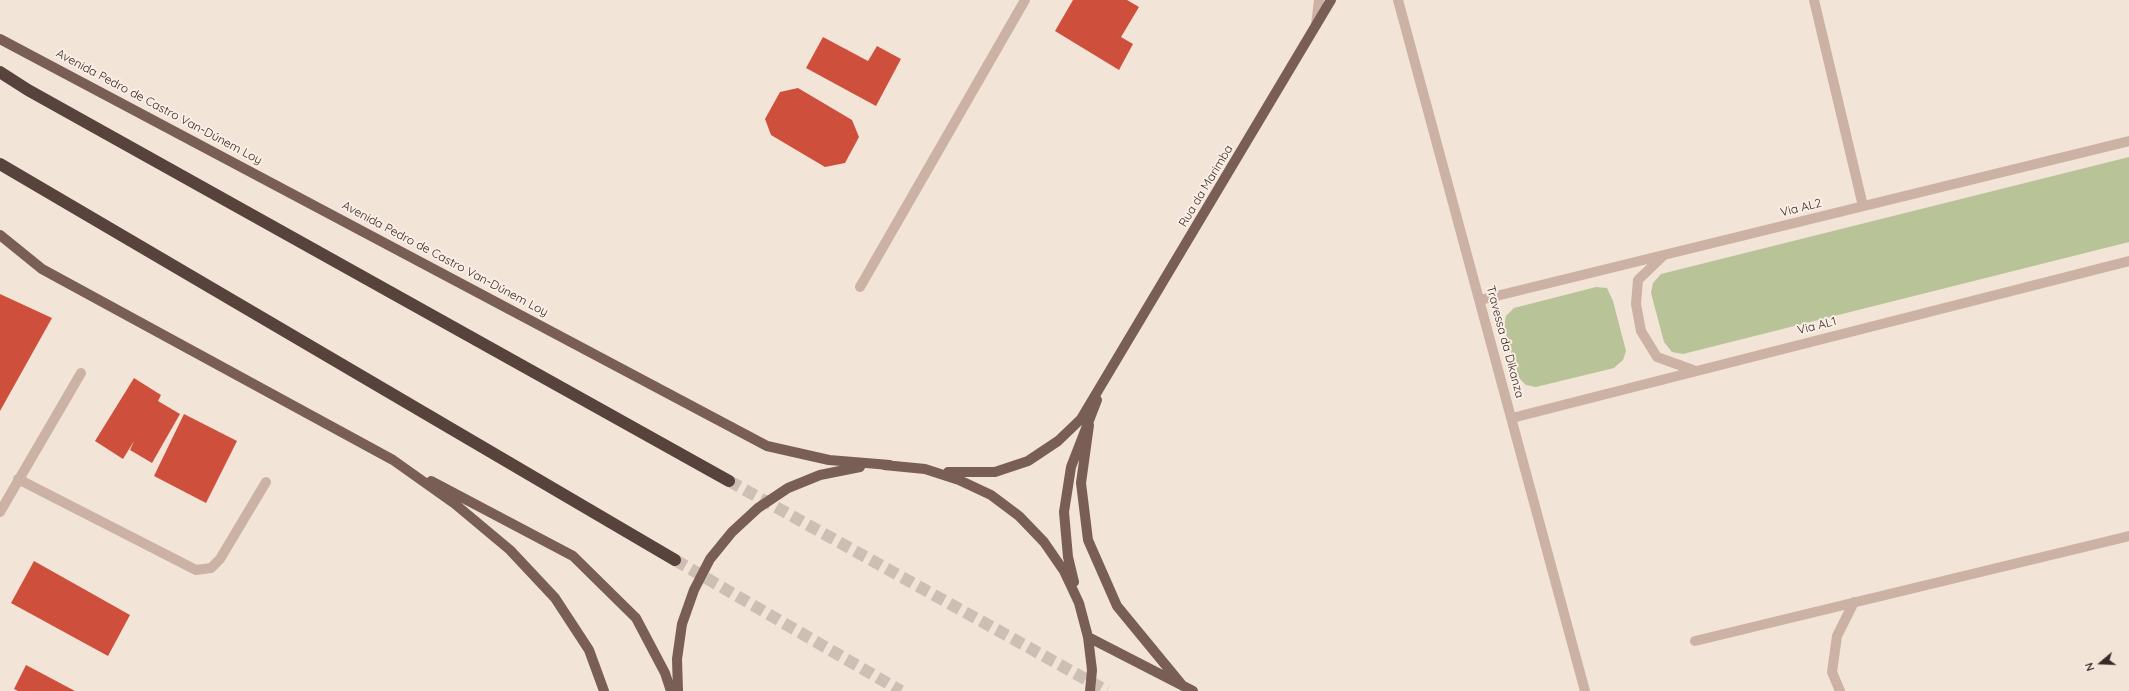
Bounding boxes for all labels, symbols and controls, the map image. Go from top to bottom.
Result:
street label: Avenida Pedro de Castro Van-Dúnem Loy [53,46,265,168]
street label: Rua da Marimba [1176,142,1236,230]
street label: Via AL2 [1779,196,1823,220]
street label: Avenida Pedro de Castro Van-Dúnem Loy [339,198,551,320]
street label: Travessa da Dikanza [1483,284,1527,400]
street label: Via AL1 [1796,314,1838,338]
north arrow [2081,643,2121,683]
text: N [2082,661,2098,673]

